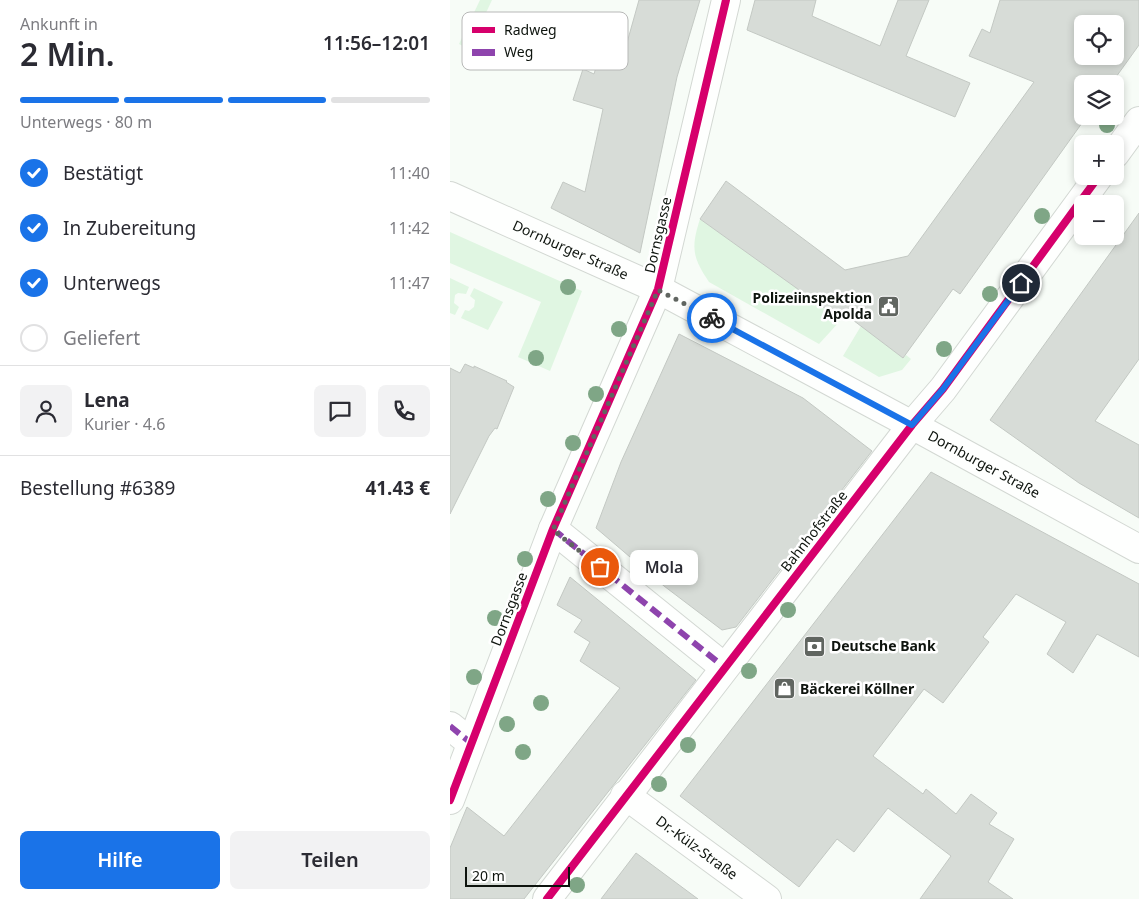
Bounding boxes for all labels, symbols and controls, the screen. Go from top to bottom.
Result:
legend [462,12,628,70]
text: Ankunft in [20,13,98,35]
map controls [1074,15,1124,245]
button: locate [1074,15,1124,65]
text: Radweg [504,20,557,39]
text: 11:56–12:01 [323,30,430,56]
text: 2 Min. [20,32,115,75]
text: Weg [504,42,533,61]
button: layers [1074,75,1124,125]
text: Unterwegs · 80 m [20,111,152,133]
button: + [1074,135,1124,185]
icon: check [20,159,48,187]
text: Bestätigt [63,160,143,186]
text: 11:40 [389,162,430,184]
street label: Dornsgasse [640,195,676,275]
button: − [1074,195,1124,245]
icon: check [20,214,48,242]
text: In Zubereitung [63,215,196,241]
street label: Dornburger Straße [510,215,632,284]
text: 11:42 [389,217,430,239]
pin [1000,262,1042,304]
icon: check [20,269,48,297]
icon: home [1007,269,1035,297]
text: Unterwegs [63,270,161,296]
text: 11:47 [389,272,430,294]
place label: Polizeiinspektion Apolda [752,288,872,323]
courier [687,293,737,343]
public building icon: Polizeiinspektion Apolda [876,294,900,318]
icon: bike [698,304,726,332]
text: Geliefert [63,325,140,351]
button: person [20,385,72,437]
button: chat [314,385,366,437]
button: phone [378,385,430,437]
text: Lena [84,387,130,413]
text: Kurier · 4.6 [84,413,165,435]
street label: Dornburger Straße [925,426,1044,502]
text: Bestellung #6389 [20,475,175,501]
text: 41.43 € [365,475,430,501]
street label: Bahnhofstraße [776,486,851,575]
pin [579,546,621,588]
callout: Mola [630,550,698,584]
icon: bag [586,553,614,581]
text: Mola [645,556,683,578]
street label: Dornsgasse [486,569,531,648]
bank icon: Deutsche Bank [803,634,827,658]
place label: Deutsche Bank [831,636,936,655]
shop icon: Bäckerei Köllner [772,677,796,701]
place label: Bäckerei Köllner [800,679,915,698]
street label: Dr.-Külz-Straße [652,811,742,884]
button: Hilfe [20,831,220,889]
button: Teilen [230,831,430,889]
scale bar [465,864,570,887]
text: 20 m [472,866,505,885]

